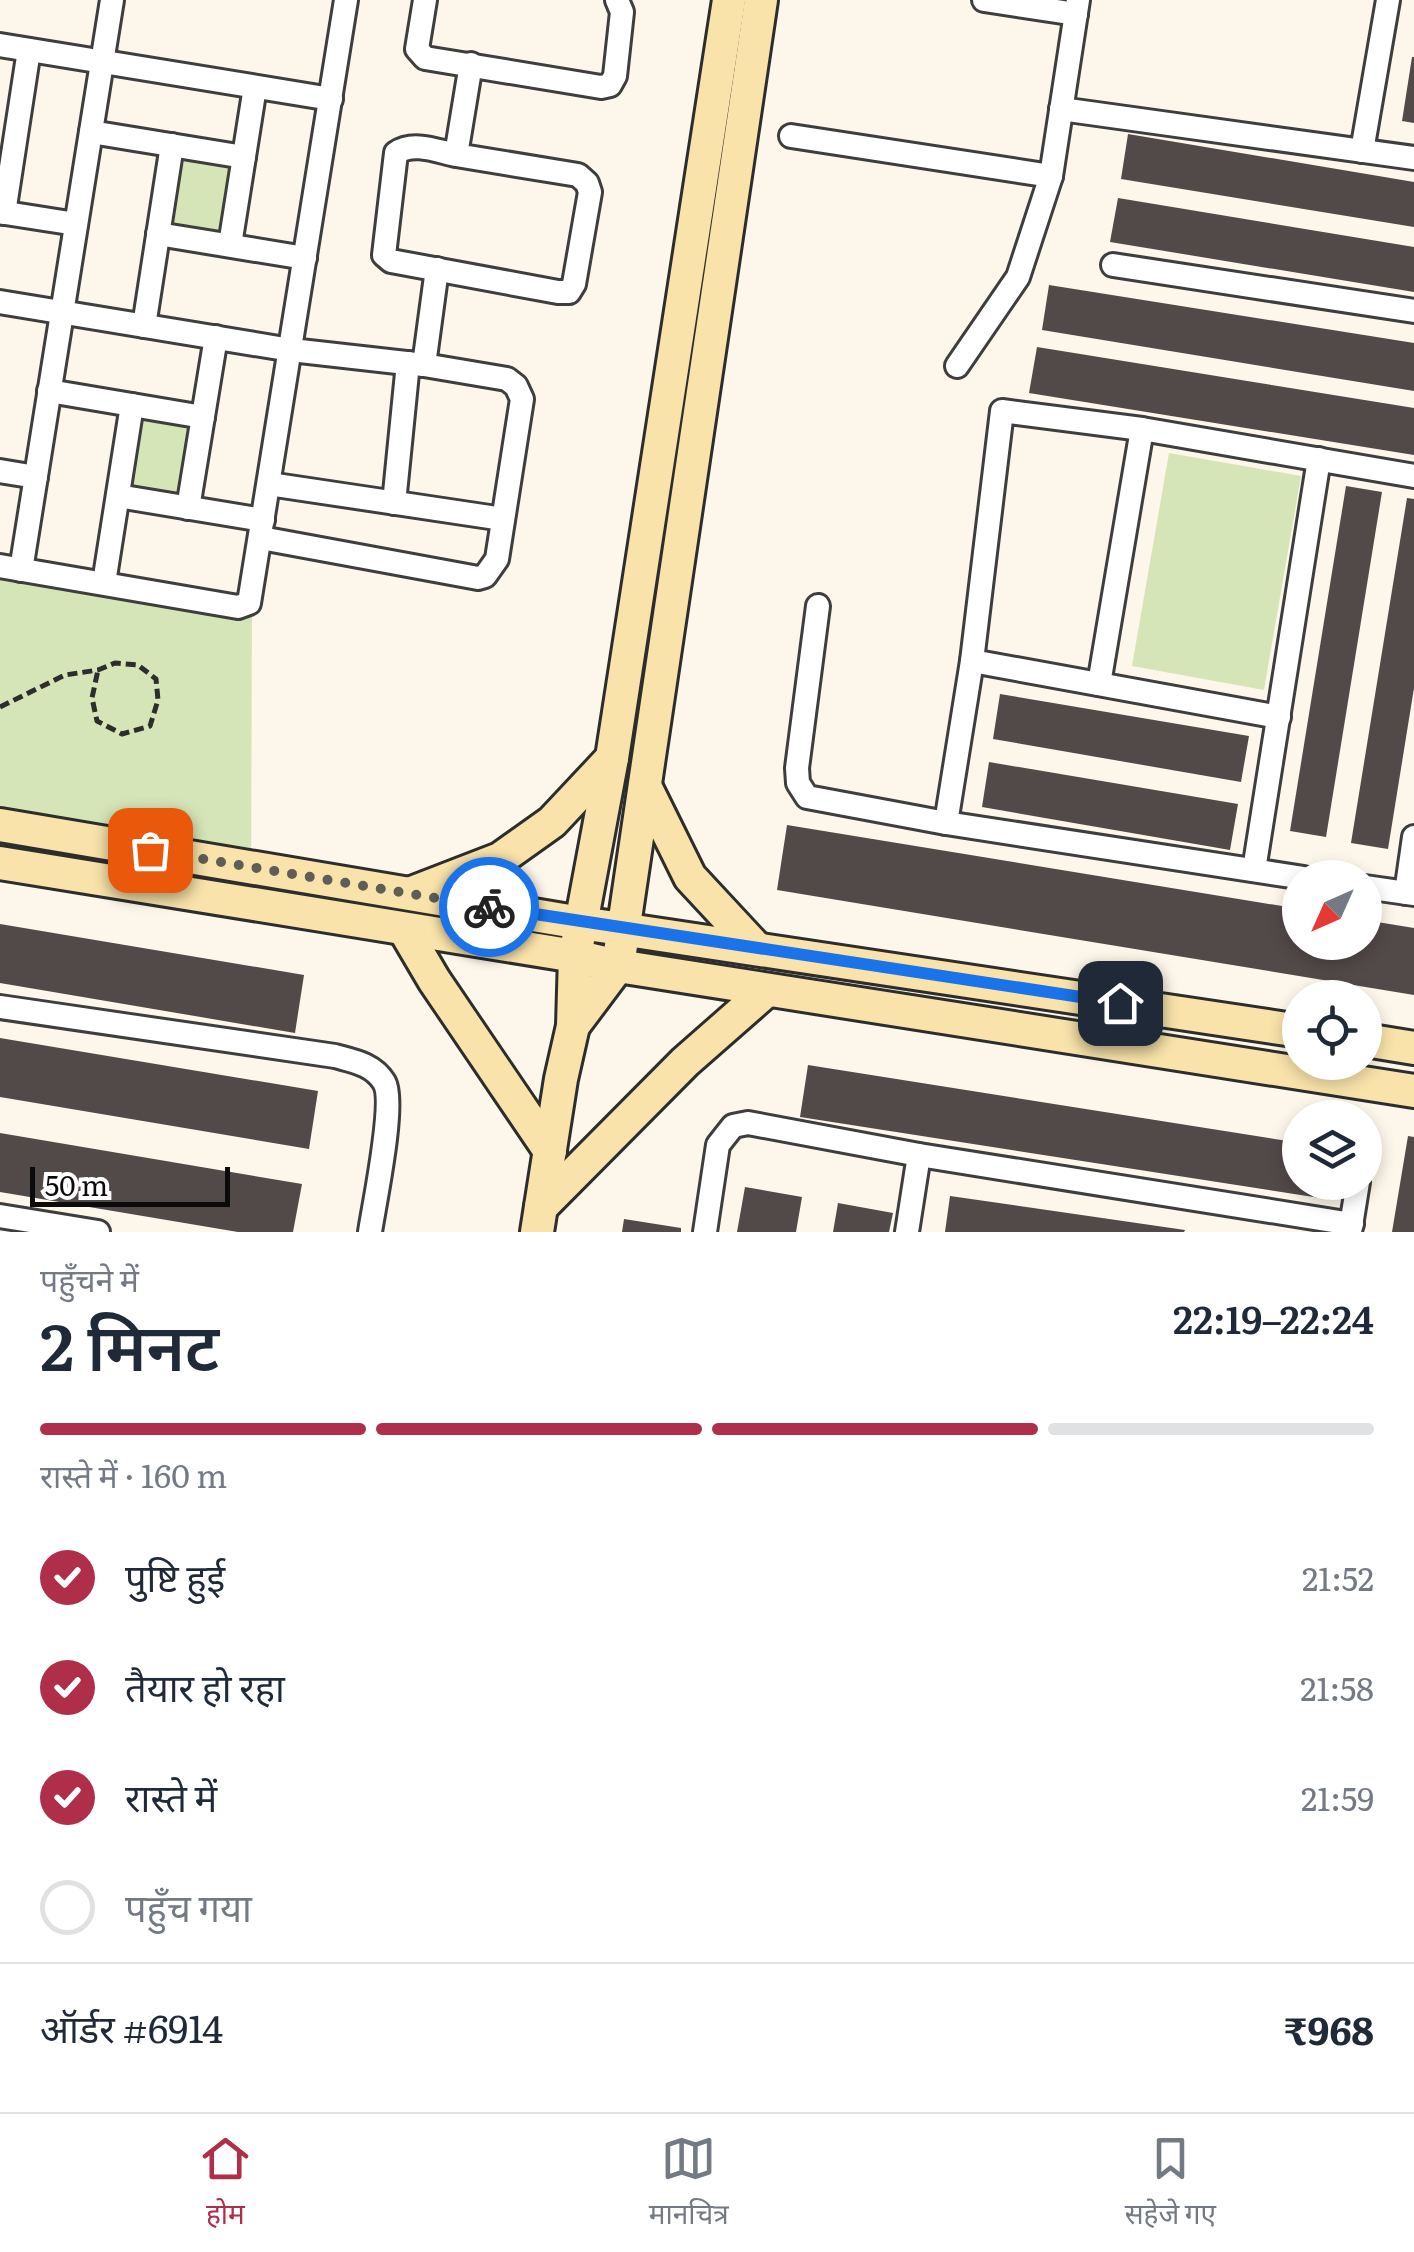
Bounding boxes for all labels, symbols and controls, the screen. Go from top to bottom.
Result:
pin [108,808,193,893]
icon: bag [123,823,178,878]
courier [439,857,539,957]
north arrow [1282,860,1382,960]
map controls [1282,860,1382,1200]
icon: bike [462,880,517,935]
pin [1078,961,1163,1046]
icon: home [1093,976,1148,1031]
button: locate [1282,980,1382,1080]
button: layers [1282,1100,1382,1200]
scale bar [30,1162,230,1206]
text: 50 m [45,1163,108,1205]
text: पहुँचने में [40,1254,139,1302]
text: 22:19–22:24 [1173,1289,1374,1346]
text: 2 मिनट [40,1294,219,1391]
text: रास्ते में · 160 m [40,1450,227,1498]
text: पुष्टि हुई [125,1547,225,1604]
icon: check [40,1550,95,1605]
text: 21:52 [1302,1553,1374,1601]
text: तैयार हो रहा [125,1657,285,1714]
icon: check [40,1660,95,1715]
text: 21:58 [1300,1663,1374,1711]
text: रास्ते में [125,1767,217,1824]
icon: check [40,1770,95,1825]
text: 21:59 [1301,1773,1374,1821]
text: पहुँच गया [125,1877,252,1934]
text: ऑर्डर #6914 [40,1998,223,2055]
text: ₹968 [1284,2000,1374,2057]
tab: होम [198,2131,253,2235]
tab: मानचित्र [649,2131,729,2235]
tab: सहेजे गए [1125,2131,1216,2235]

